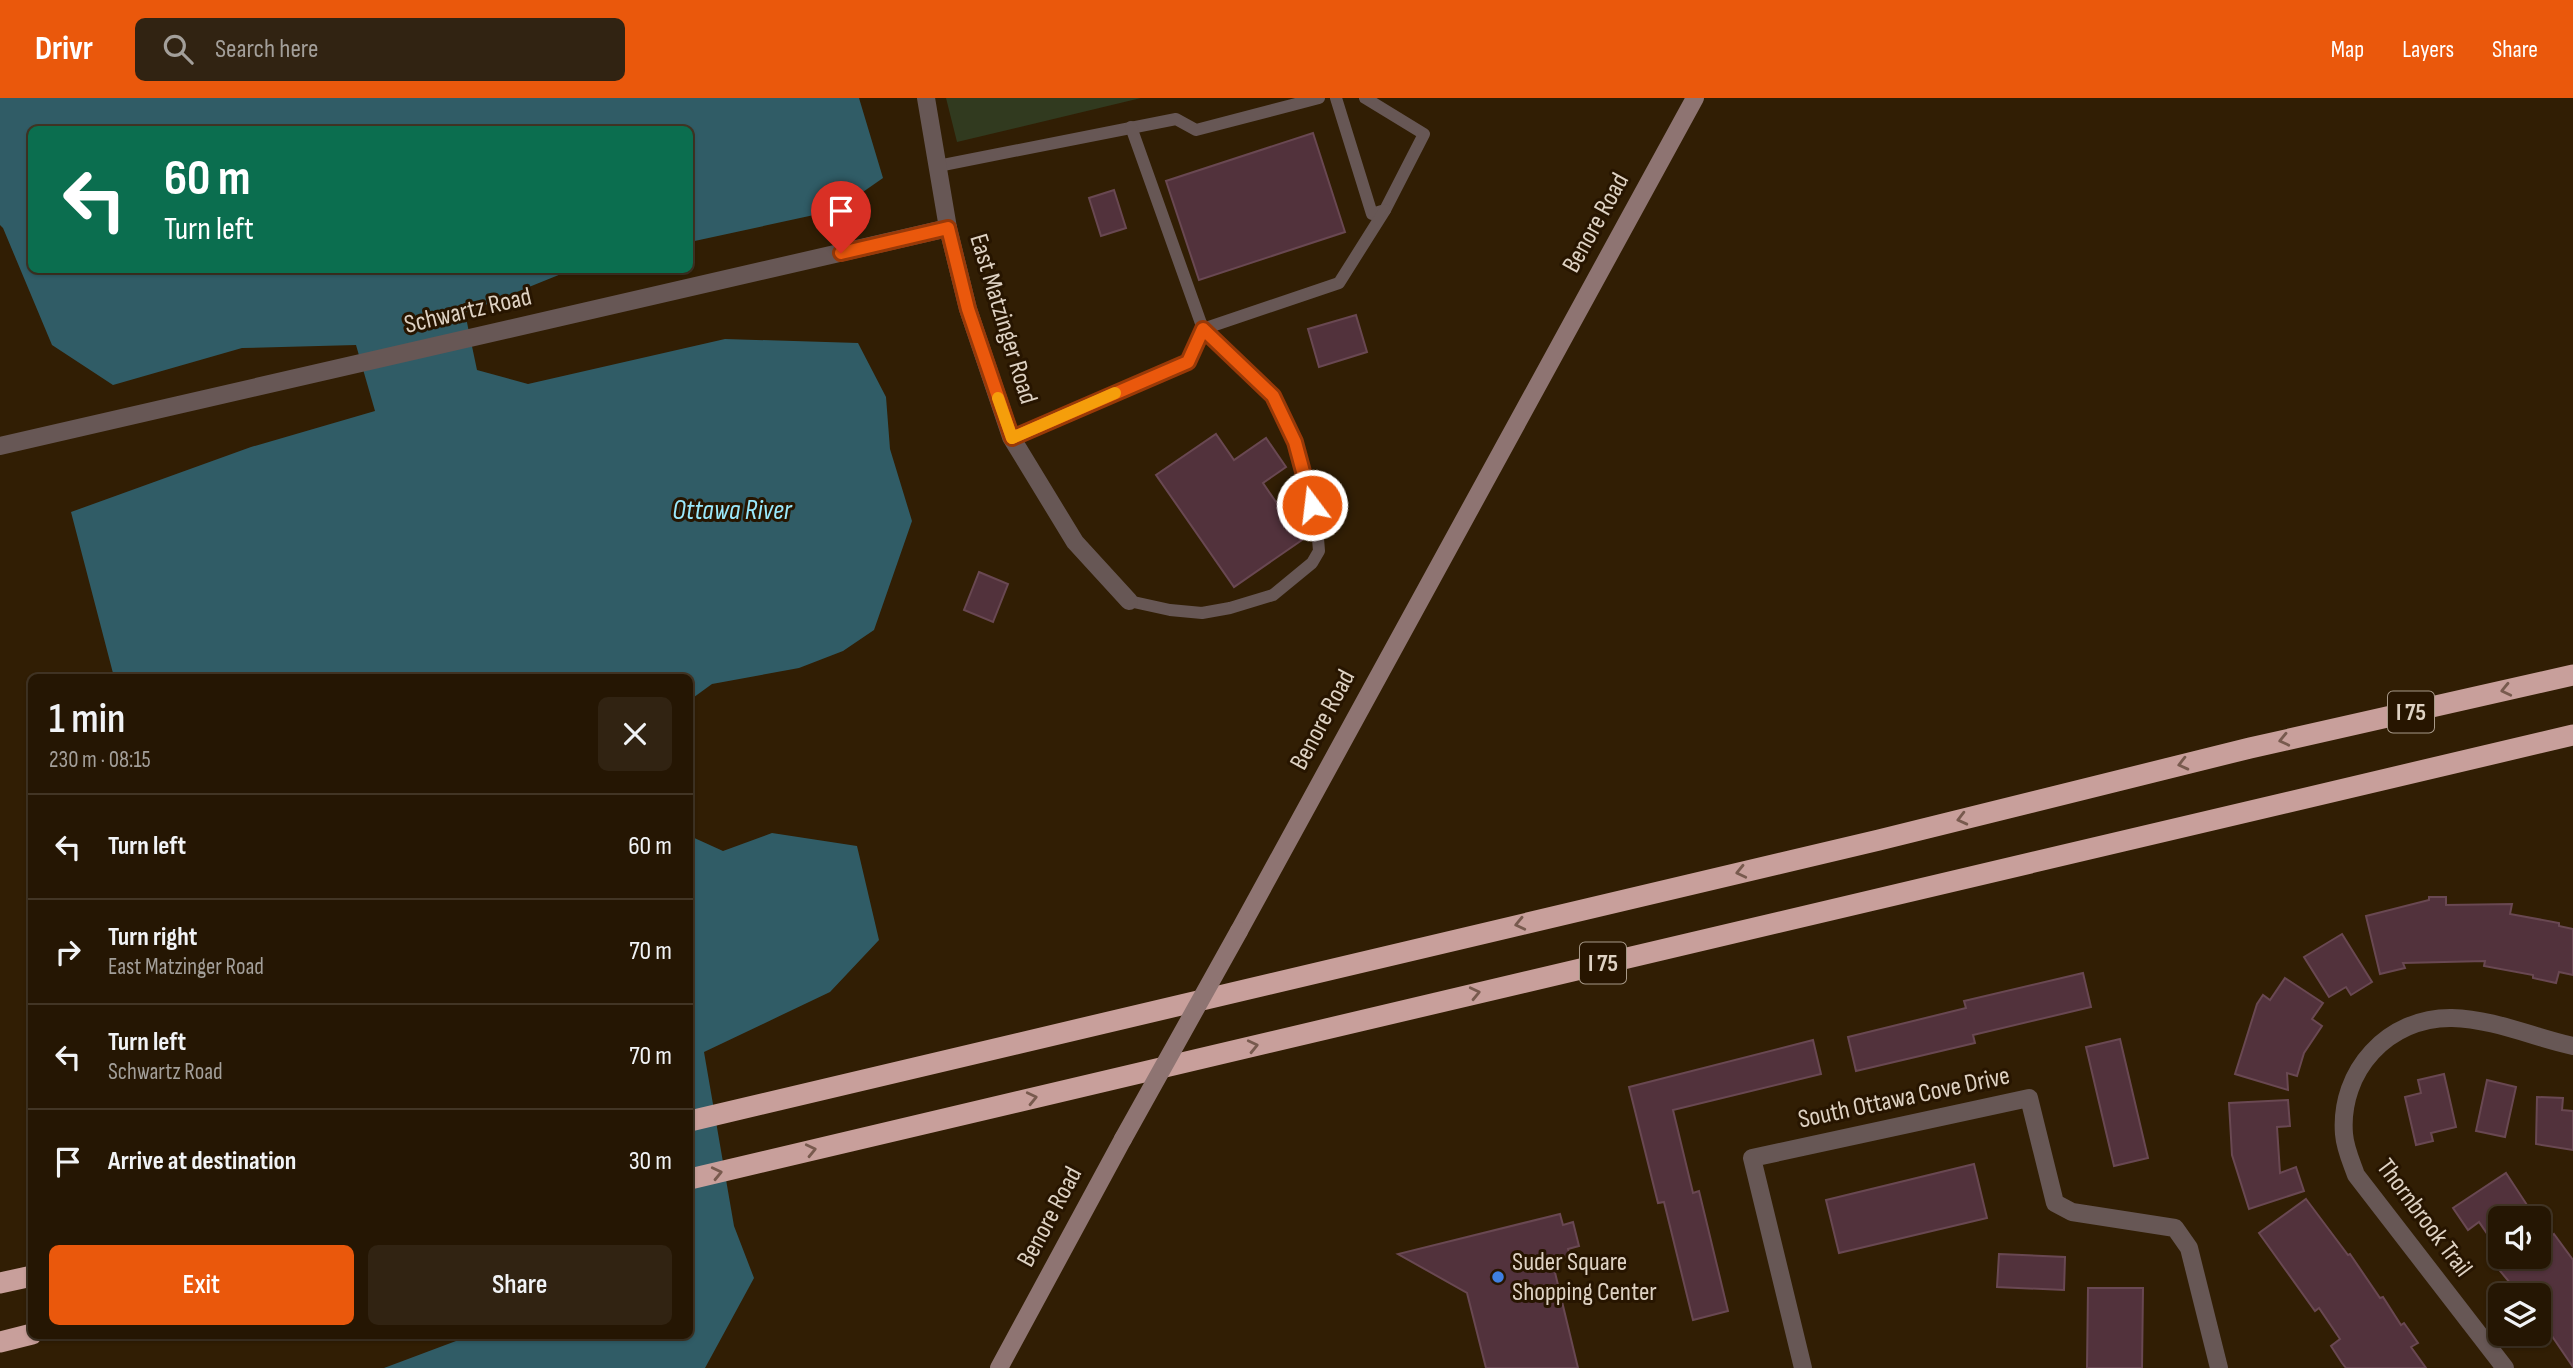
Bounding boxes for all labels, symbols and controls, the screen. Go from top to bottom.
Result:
search box [135,18,625,81]
text: Drivr [35,29,93,69]
icon: search [159,30,197,68]
text: Search here [215,34,318,65]
text: Map [2331,35,2364,64]
text: Layers [2402,35,2454,64]
text: Share [2492,35,2538,64]
text: 60 m [164,150,251,209]
icon: left [49,154,140,245]
street label: Benore Road [1556,168,1636,278]
pin [811,181,871,253]
icon: arrive [822,192,860,230]
text: Turn left [164,210,254,249]
street label: East Matzinger Road [962,230,1044,408]
street label: Schwartz Road [401,281,535,341]
position arrow [1275,468,1349,542]
water label: Ottawa River [672,494,793,527]
street label: Benore Road [1284,665,1362,775]
one-way arrow [2500,682,2512,696]
road number: I 75 [2388,692,2434,732]
text: 1 min [49,694,125,745]
button: close [598,697,672,771]
one-way arrow [2279,732,2291,746]
text: 230 m · 08:15 [49,746,151,774]
one-way arrow [2177,756,2189,770]
one-way arrow [1957,811,1969,825]
icon: left [49,828,87,866]
text: Turn left [108,831,186,862]
text: 60 m [628,831,672,862]
one-way arrow [1735,864,1747,878]
one-way arrow [1514,916,1526,931]
text: Turn right [108,922,197,953]
icon: right [49,933,87,971]
text: 70 m [629,936,672,967]
road number: I 75 [1580,942,1626,984]
text: East Matzinger Road [108,953,264,981]
one-way arrow [1469,987,1481,1001]
text: Turn left [108,1027,186,1058]
icon: left [49,1038,87,1076]
one-way arrow [1247,1040,1259,1054]
text: 70 m [629,1041,672,1072]
text: Schwartz Road [108,1058,223,1086]
street label: South Ottawa Cove Drive [1795,1060,2013,1136]
one-way arrow [1026,1092,1038,1106]
icon: arrive [49,1143,87,1181]
one-way arrow [805,1144,817,1159]
text: Arrive at destination [108,1146,296,1177]
text: 30 m [629,1146,672,1177]
street label: Thornbrook Trail [2370,1153,2478,1283]
street label: Benore Road [1011,1162,1089,1272]
one-way arrow [711,1167,723,1181]
map controls [2488,1206,2551,1346]
button: sound [2488,1206,2551,1269]
button: Exit [49,1245,354,1325]
button: Share [368,1245,672,1325]
place label: Suder Square Shopping Center [1512,1247,1657,1308]
marker: Suder Square Shopping Center [1490,1269,1506,1285]
button: layers [2488,1283,2551,1346]

